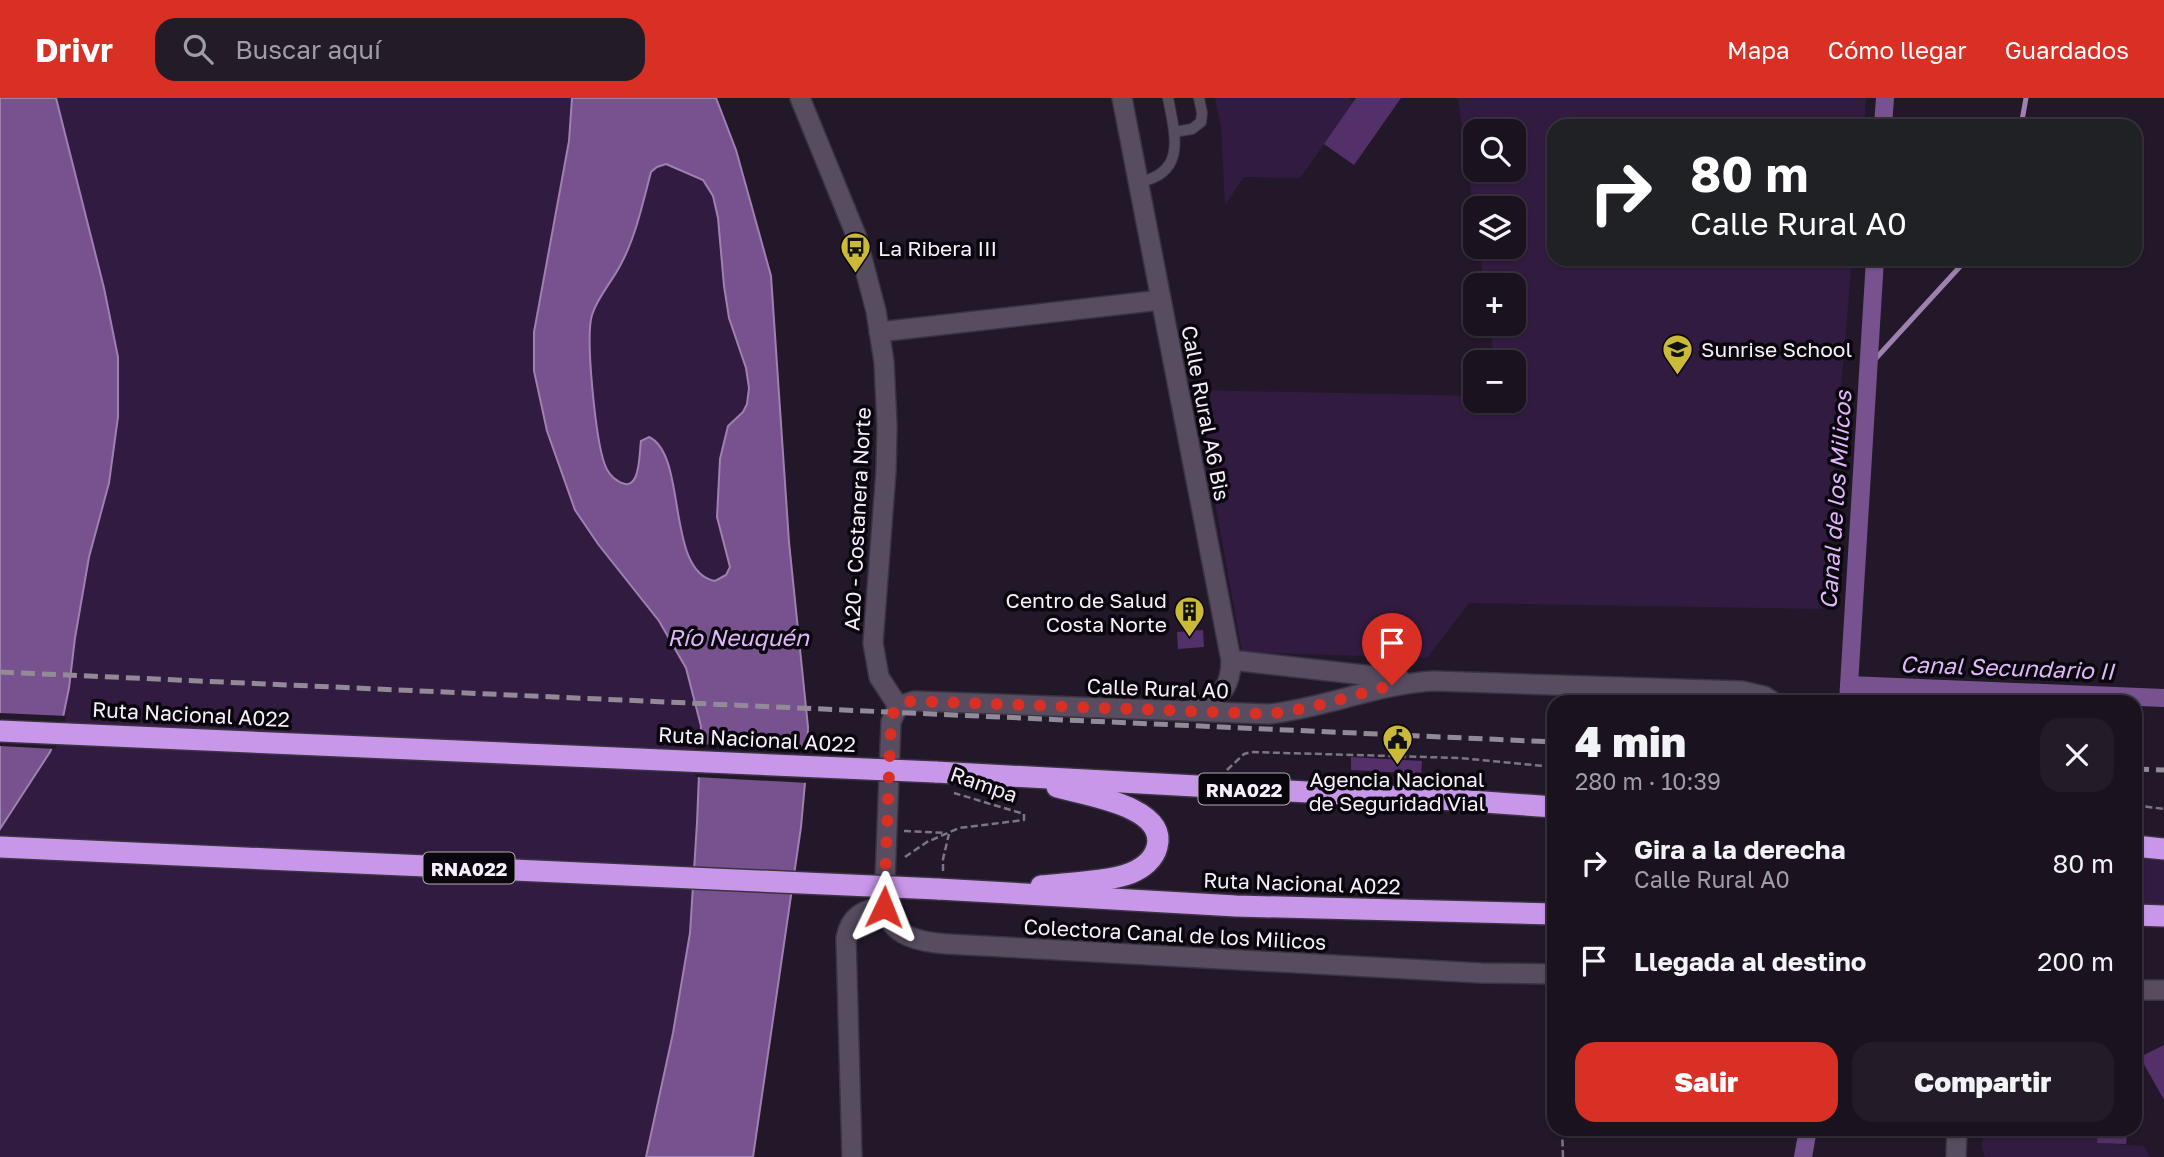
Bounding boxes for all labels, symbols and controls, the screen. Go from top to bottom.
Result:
search box [155,18,645,81]
text: Drivr [35,30,113,69]
icon: search [179,30,217,68]
text: Buscar aquí [235,34,381,65]
text: Mapa [1727,35,1790,64]
text: Cómo llegar [1828,35,1967,64]
text: Guardados [2005,35,2129,64]
map controls [1463,119,1526,413]
button: search [1463,119,1526,182]
text: 80 m [1690,144,1808,203]
icon: right [1575,147,1666,238]
button: layers [1463,196,1526,259]
text: Calle Rural A0 [1690,204,1907,242]
bus stop icon: La Ribera III [838,231,872,275]
place label: La Ribera III [878,235,997,261]
button: + [1463,273,1526,336]
street label: Calle Rural A6 Bis [1176,323,1236,503]
school or university icon: Sunrise School [1661,332,1695,376]
place label: Sunrise School [1701,336,1852,362]
button: − [1463,350,1526,413]
water label: Canal de los Milicos [1813,389,1857,610]
street label: A20 - Costanera Norte [838,406,876,632]
place label: Centro de Salud Costa Norte [1006,587,1167,637]
building icon: Centro de Salud Costa Norte [1173,595,1207,639]
pin [1362,613,1422,685]
water label: Río Neuquén [667,623,810,651]
icon: arrive [1373,624,1411,662]
water label: Canal Secundario II [1900,649,2116,685]
street label: Calle Rural A0 [1086,673,1230,703]
street label: Ruta Nacional A022 [92,696,290,732]
text: 4 min [1575,716,1686,766]
button: close [2040,718,2114,792]
street label: Ruta Nacional A022 [658,721,856,757]
public building icon: Agencia Nacional de Seguridad Vial [1380,722,1414,766]
street label: Rampa [947,760,1021,808]
place label: Agencia Nacional de Seguridad Vial [1309,766,1485,816]
text: 280 m · 10:39 [1575,767,1721,795]
road number: RNA022 [1198,774,1290,804]
text: Gira a la derecha [1634,834,1846,865]
icon: right [1575,844,1613,882]
text: 80 m [2053,848,2114,879]
road number: RNA022 [424,852,514,884]
text: Calle Rural A0 [1634,865,1790,893]
street label: Ruta Nacional A022 [1203,867,1401,899]
position arrow [847,870,921,944]
street label: Colectora Canal de los Milicos [1023,913,1327,955]
icon: arrive [1575,942,1613,980]
text: Llegada al destino [1634,946,1866,977]
text: 200 m [2037,946,2114,977]
button: Salir [1575,1042,1838,1122]
button: Compartir [1852,1042,2114,1122]

